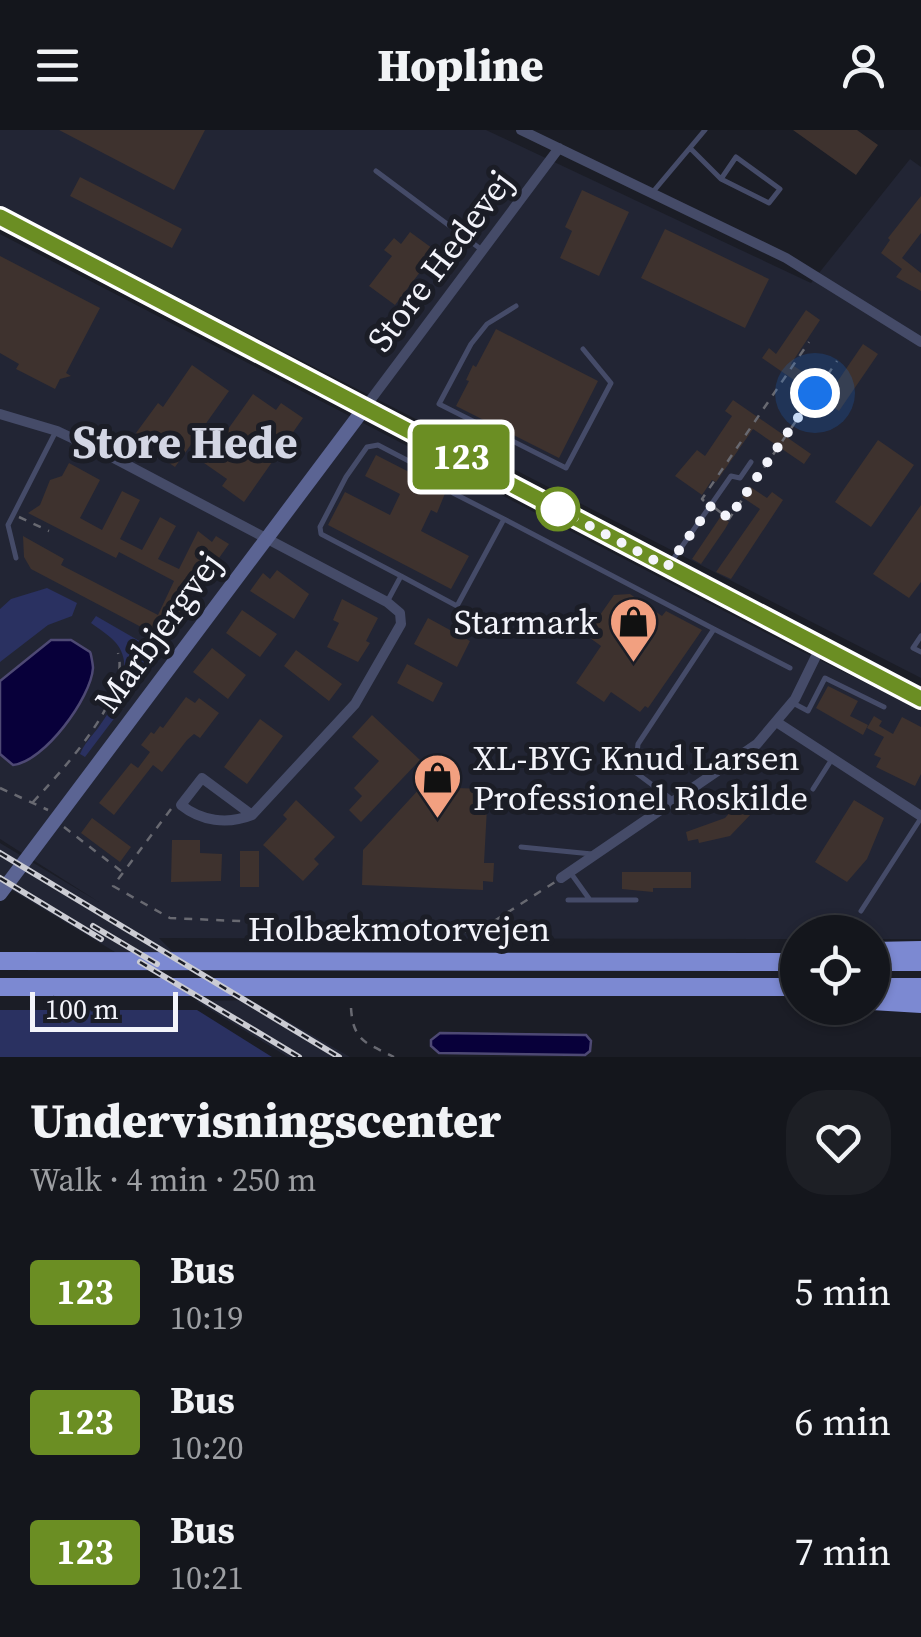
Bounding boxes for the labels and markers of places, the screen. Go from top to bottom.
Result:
unlabelled marker [537,488,579,530]
shop icon: Starmark [607,596,659,664]
place label: Starmark [454,598,599,646]
place label: XL-BYG Knud Larsen Professionel Roskilde [473,734,808,822]
shop icon: XL-BYG Knud Larsen Professionel Roskilde [412,752,464,820]

